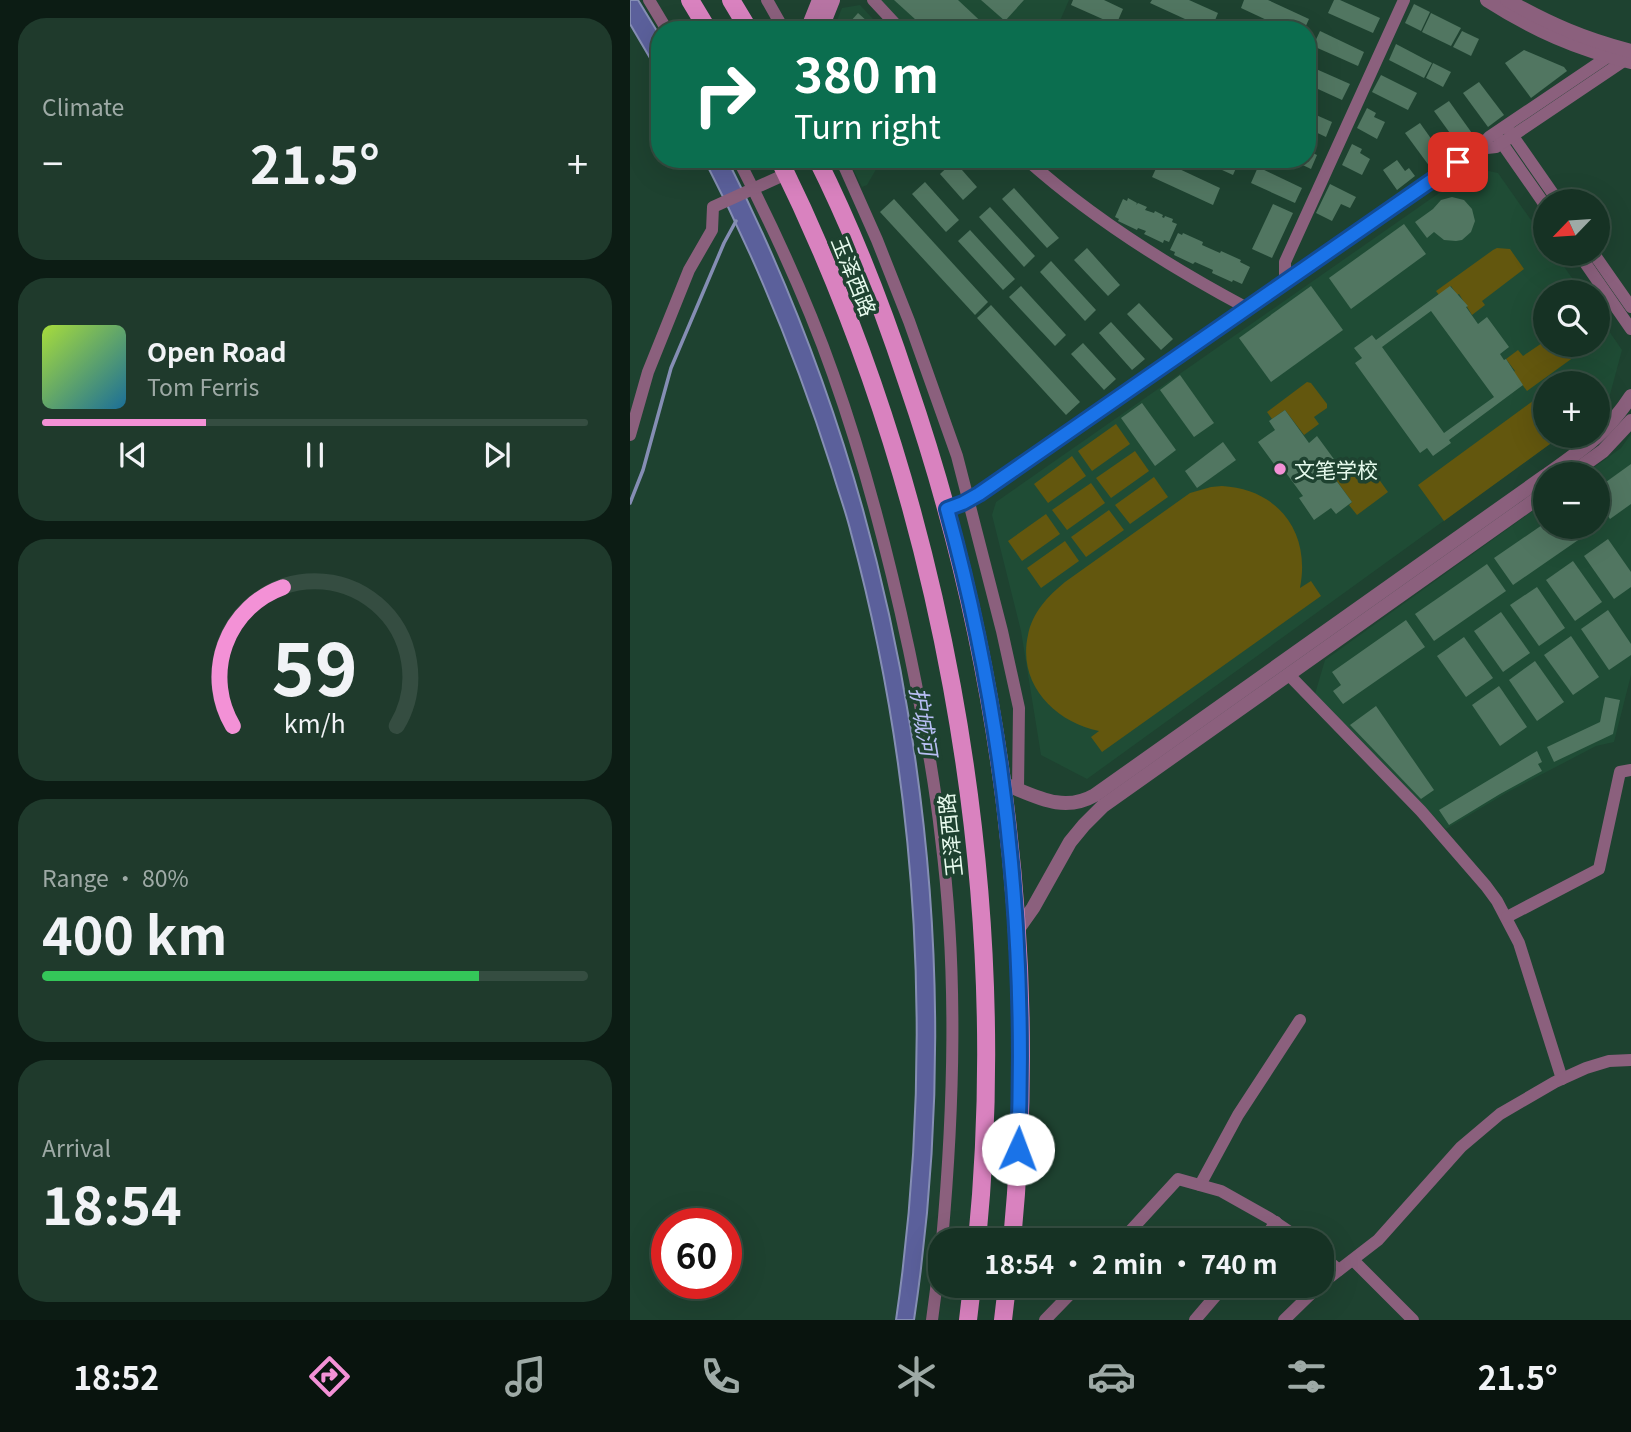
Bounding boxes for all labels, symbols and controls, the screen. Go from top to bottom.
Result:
text: 380 m [794,36,939,107]
icon: right [679,49,770,140]
text: Climate [42,89,124,123]
text: Turn right [794,102,941,148]
text: 21.5° [250,124,380,199]
pin [1428,132,1488,192]
text: − [42,134,63,189]
text: + [567,134,588,189]
icon: arrive [1439,143,1477,181]
north arrow [1533,189,1610,266]
map controls [1533,189,1610,539]
street label: 玉泽西路 [825,231,885,321]
button: search [1533,280,1610,357]
text: Open Road [147,332,287,369]
text: Tom Ferris [147,369,259,403]
button: + [1533,371,1610,448]
icon: previous [114,436,152,474]
icon: pause [296,436,334,474]
icon: next [478,436,516,474]
place label: 文笔学校 [1294,454,1378,484]
marker: 文笔学校 [1272,461,1288,477]
button: − [1533,462,1610,539]
text: 59 [272,612,358,717]
water label: 护城河 [903,684,948,762]
text: km/h [284,704,346,740]
street label: 玉泽西路 [930,792,968,878]
text: Range · 80% [42,860,189,894]
text: 400 km [42,895,227,970]
position arrow [981,1112,1055,1186]
text: Arrival [42,1130,111,1164]
text: 18:54 [42,1165,182,1240]
speed limit sign: 60 [651,1208,742,1299]
text: 18:54 · 2 min · 740 m [984,1244,1278,1281]
icon: directions [305,1352,354,1401]
icon: music [501,1352,550,1401]
icon: phone [696,1352,745,1401]
icon: climate [892,1352,941,1401]
icon: car [1087,1352,1136,1401]
icon: filters [1282,1352,1331,1401]
text: 18:52 [73,1353,159,1399]
text: 21.5° [1478,1353,1558,1399]

